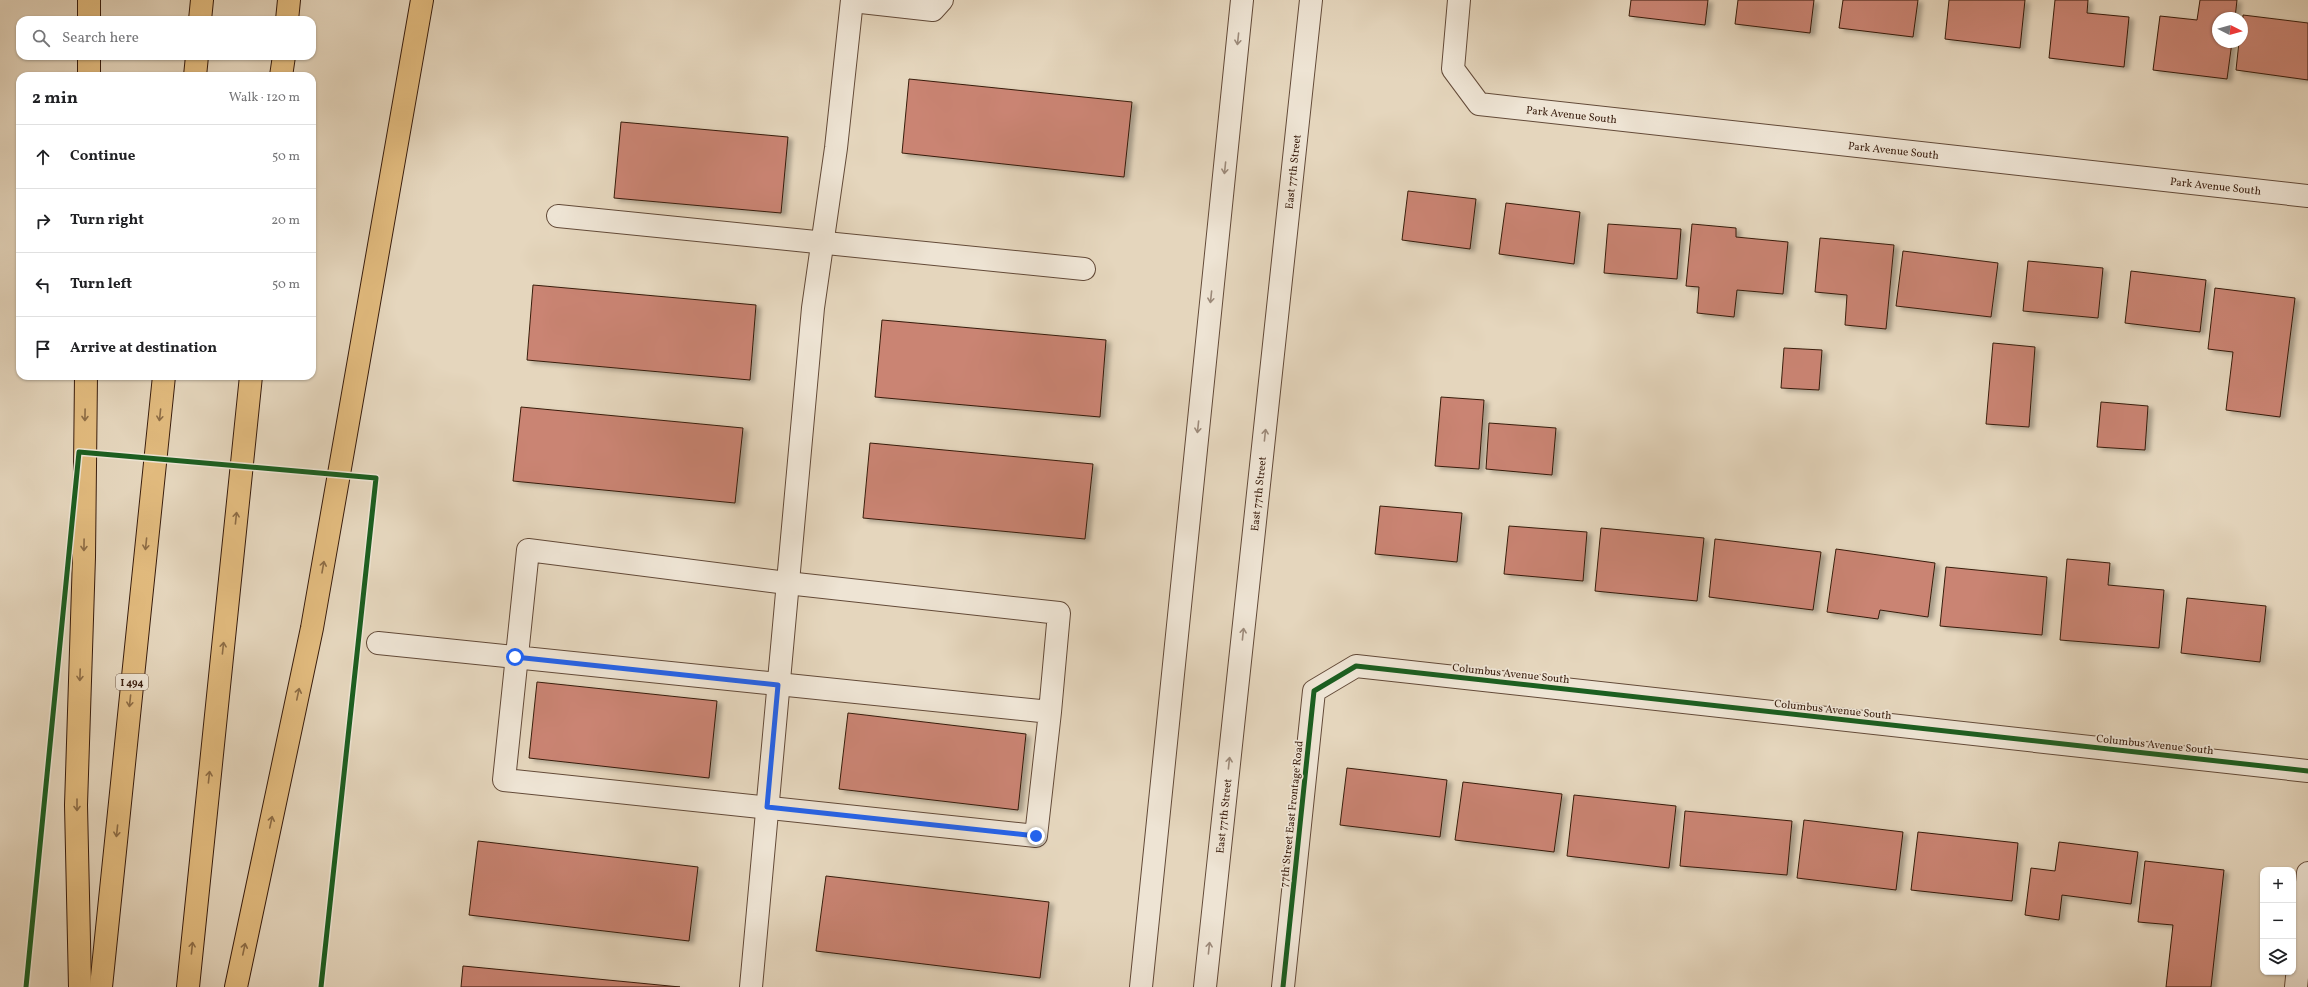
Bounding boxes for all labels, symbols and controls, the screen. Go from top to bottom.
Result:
north arrow [2212,12,2248,48]
search box [16,16,316,60]
icon: search [30,27,52,49]
text: Search here [62,28,139,49]
one-way arrow [1234,32,1241,45]
text: 2 min [32,87,78,110]
text: Walk · 120 m [229,89,300,107]
street label: Park Avenue South [1525,103,1618,128]
street label: East 77th Street [1283,134,1306,210]
street label: Park Avenue South [1847,139,1940,164]
icon: ahead [32,146,54,168]
text: Continue [70,146,135,167]
text: 50 m [272,148,300,166]
one-way arrow [1221,161,1228,174]
street label: Park Avenue South [2169,175,2262,200]
icon: right [32,210,54,232]
text: Turn right [70,210,144,231]
text: 20 m [271,212,300,230]
icon: left [32,274,54,296]
text: Turn left [70,274,132,295]
text: 50 m [272,276,300,294]
one-way arrow [1208,290,1215,303]
icon: arrive [32,338,54,360]
text: Arrive at destination [70,338,217,359]
one-way arrow [81,408,89,421]
one-way arrow [156,408,163,421]
one-way arrow [1195,420,1202,433]
one-way arrow [1261,429,1268,442]
street label: East 77th Street [1248,456,1271,532]
one-way arrow [232,512,240,525]
one-way arrow [143,537,150,550]
one-way arrow [80,538,88,551]
one-way arrow [319,561,327,574]
one-way arrow [1239,628,1247,641]
one-way arrow [219,642,226,655]
route start [506,648,524,666]
street label: Columbus Avenue South [1451,661,1571,688]
one-way arrow [76,668,84,681]
road number: I 494 [116,674,148,690]
one-way arrow [294,688,302,701]
one-way arrow [126,694,134,707]
street label: Columbus Avenue South [1773,697,1893,724]
street label: Columbus Avenue South [2095,732,2215,759]
street label: 77th Street East Frontage Road [1277,740,1308,888]
one-way arrow [1225,757,1233,770]
one-way arrow [205,771,213,784]
street label: East 77th Street [1213,778,1236,854]
one-way arrow [73,798,81,811]
one-way arrow [268,815,276,828]
one-way arrow [113,824,120,837]
route end [1027,827,1045,845]
map controls [2260,867,2296,975]
button: + [2260,867,2296,903]
button: − [2260,903,2296,939]
button: layers [2260,939,2296,975]
one-way arrow [188,942,195,955]
one-way arrow [1205,942,1213,955]
one-way arrow [241,943,249,956]

